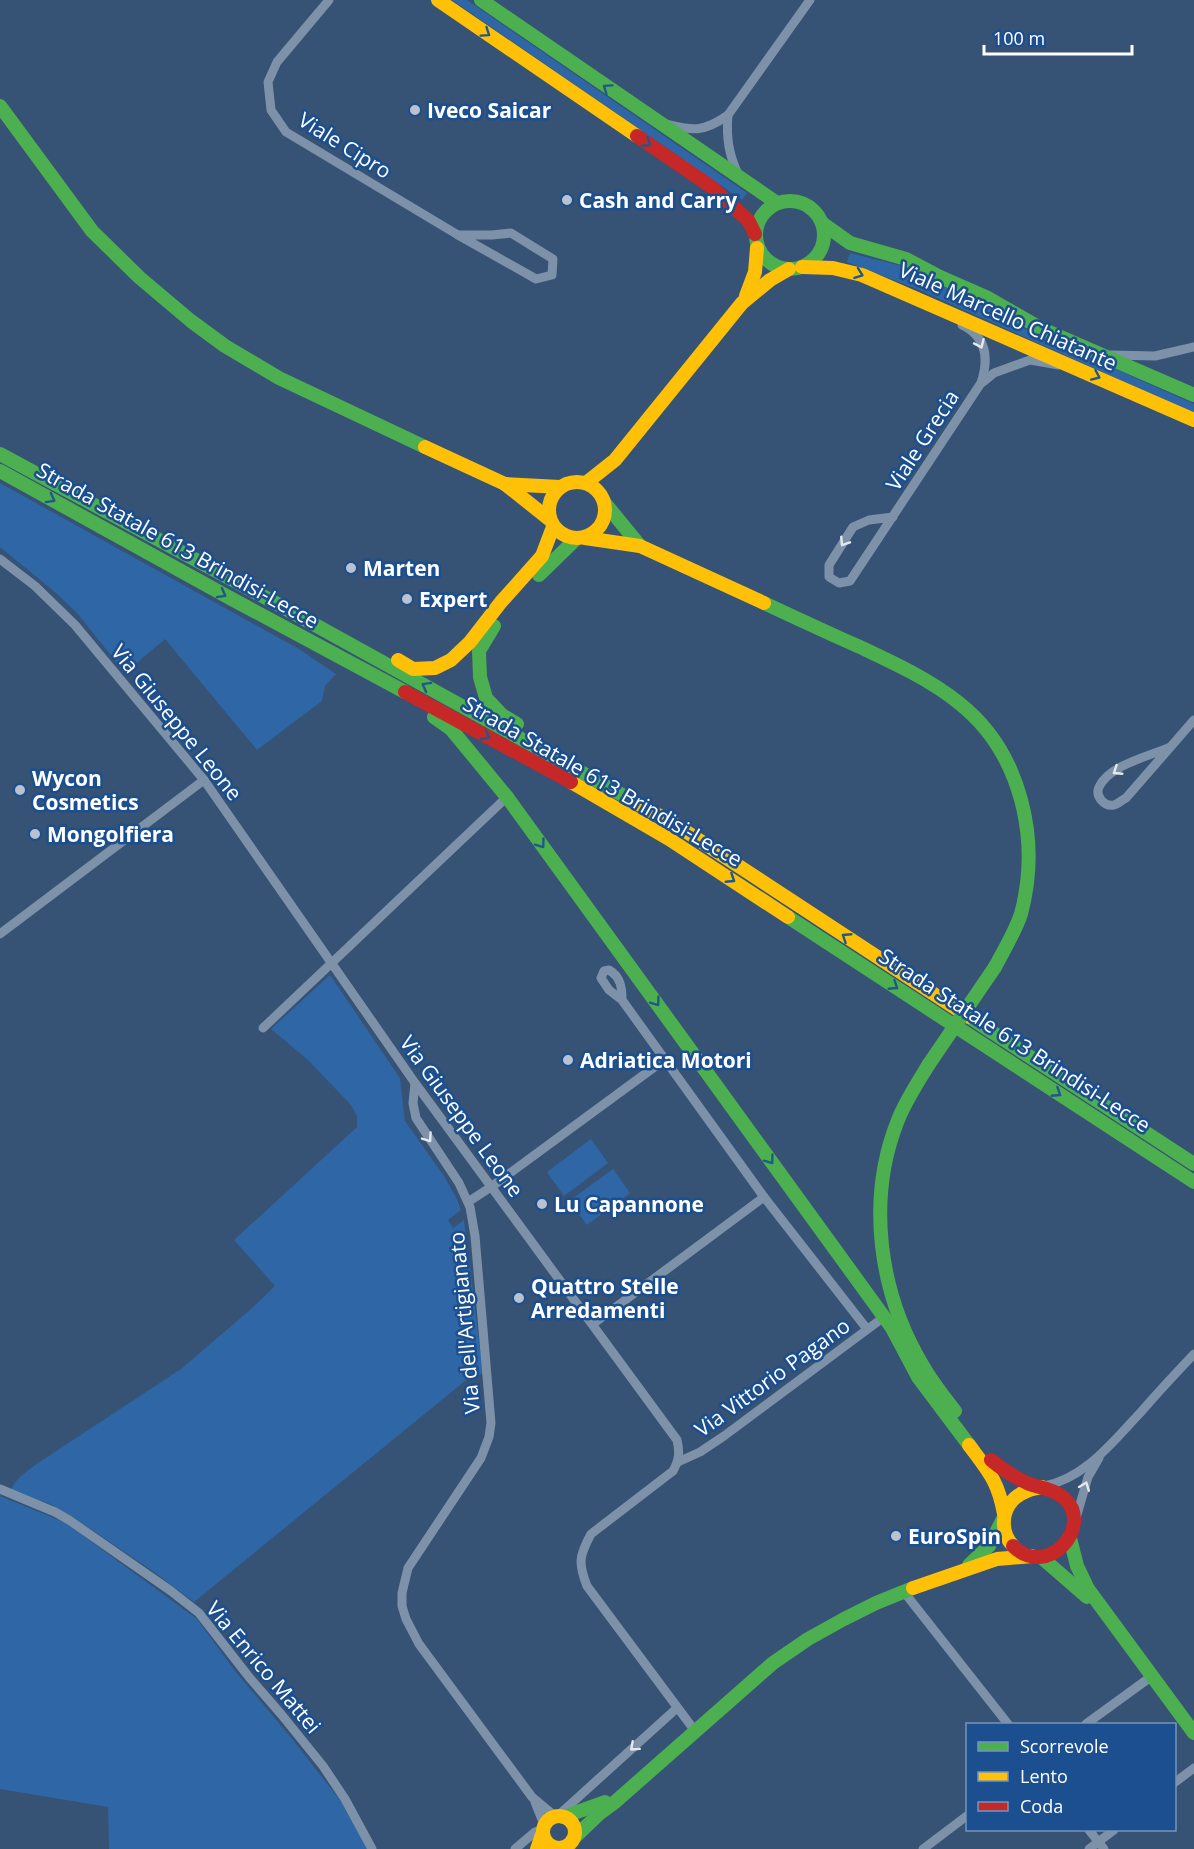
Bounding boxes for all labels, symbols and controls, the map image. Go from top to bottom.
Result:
scale bar [984,18,1132,56]
one-way arrow [480,26,491,37]
text: 100 m [993,26,1045,50]
one-way arrow [603,84,614,95]
place label: Iveco Saicar [427,96,552,124]
marker: Iveco Saicar [408,103,422,117]
street label: Viale Cipro [293,105,397,185]
one-way arrow [640,136,651,147]
place label: Cash and Carry [579,186,737,214]
marker: Cash and Carry [560,193,574,207]
street label: Viale Marcello Chiatante [894,255,1122,377]
one-way arrow [853,267,864,280]
one-way arrow [973,338,985,349]
one-way arrow [1089,369,1100,381]
street label: Viale Grecia [879,384,965,496]
street label: Strada Statale 613 Brindisi-Lecce [32,456,324,634]
one-way arrow [45,492,55,504]
one-way arrow [840,535,851,546]
place label: Marten [363,554,440,582]
marker: Marten [344,561,358,575]
place label: Expert [419,585,487,613]
one-way arrow [216,587,226,598]
marker: Expert [400,592,414,606]
street label: Via Giuseppe Leone [105,638,249,806]
one-way arrow [422,682,433,693]
street label: Strada Statale 613 Brindisi-Lecce [458,689,748,873]
one-way arrow [480,729,491,740]
place label: Wycon Cosmetics [32,764,139,816]
one-way arrow [1112,764,1123,775]
marker: Wycon Cosmetics [13,783,27,797]
place label: Mongolfiera [47,820,174,848]
marker: Mongolfiera [28,827,42,841]
one-way arrow [534,837,545,848]
one-way arrow [724,872,735,883]
one-way arrow [842,932,852,944]
street label: Strada Statale 613 Brindisi-Lecce [874,942,1156,1138]
one-way arrow [887,979,898,990]
one-way arrow [648,995,659,1006]
street label: Via Giuseppe Leone [394,1030,530,1202]
place label: Adriatica Motori [580,1046,752,1074]
marker: Adriatica Motori [561,1053,575,1067]
one-way arrow [1051,1085,1062,1096]
one-way arrow [421,1131,432,1142]
one-way arrow [763,1153,774,1164]
place label: Lu Capannone [554,1190,704,1218]
marker: Lu Capannone [535,1197,549,1211]
street label: Via dell'Artigianato [442,1231,486,1415]
place label: Quattro Stelle Arredamenti [531,1272,679,1324]
marker: Quattro Stelle Arredamenti [512,1291,526,1305]
street label: Via Vittorio Pagano [689,1311,855,1443]
one-way arrow [1078,1481,1091,1492]
place label: EuroSpin [908,1522,1001,1550]
marker: EuroSpin [889,1529,903,1543]
street label: Via Enrico Mattei [201,1595,327,1739]
legend [966,1723,1176,1831]
text: Scorrevole [1020,1734,1109,1758]
one-way arrow [630,1740,640,1751]
text: Lento [1020,1764,1068,1788]
text: Coda [1020,1794,1063,1818]

